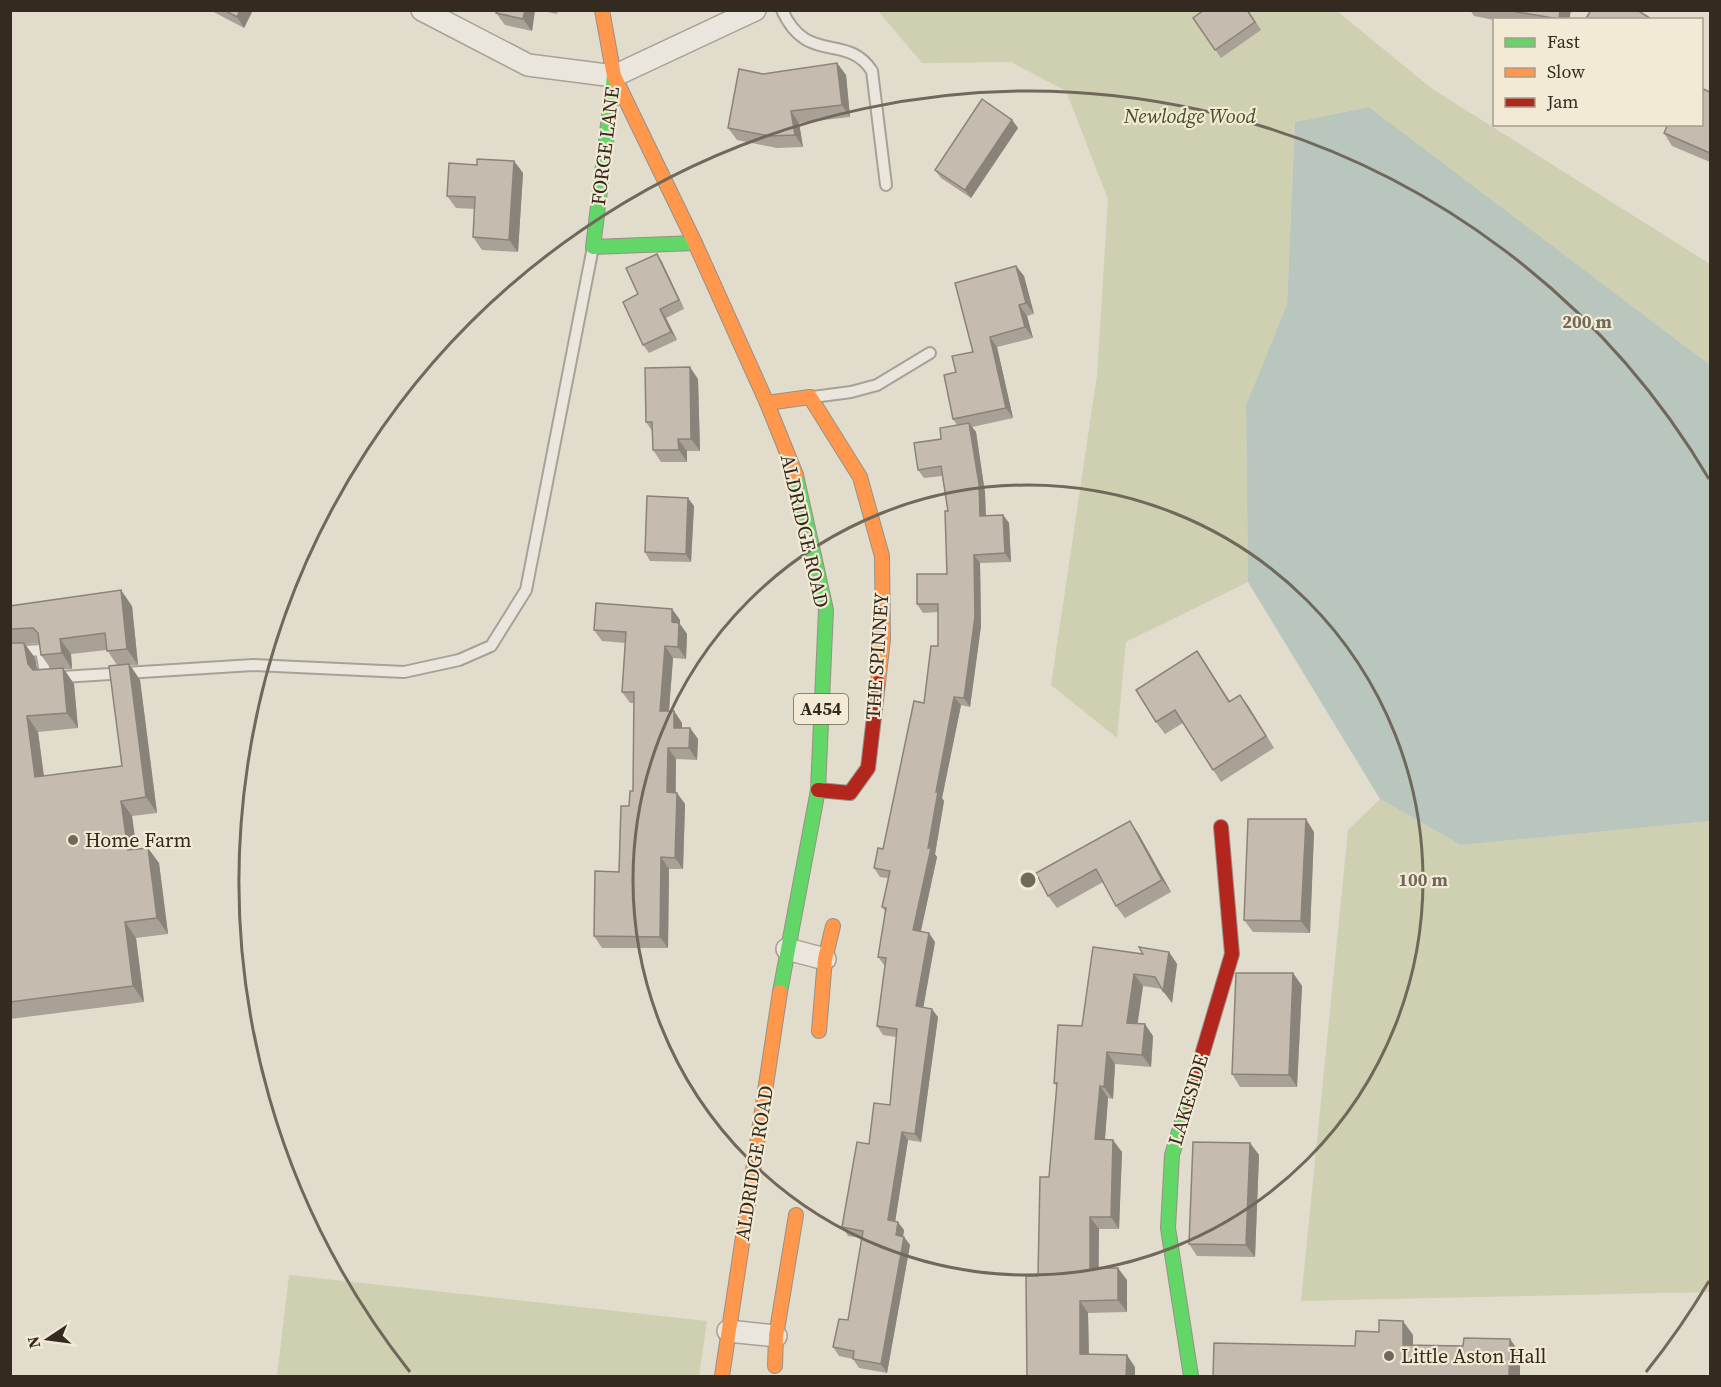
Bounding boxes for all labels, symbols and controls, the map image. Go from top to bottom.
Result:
legend [1493,18,1703,126]
text: Fast [1547,29,1580,54]
text: Slow [1547,59,1585,84]
street label: FORGE LANE [584,85,626,207]
text: Jam [1546,89,1579,114]
park label: Newlodge Wood [1123,102,1256,130]
text: 200 m [1562,309,1612,334]
street label: ALDRIDGE ROAD [774,452,836,610]
street label: THE SPINNEY [859,591,895,720]
road number: A454 [794,694,848,724]
place label: Home Farm [85,826,192,854]
marker: Home Farm [66,833,80,847]
text: 100 m [1398,867,1448,892]
centre of rings [1018,870,1038,890]
street label: LAKESIDE [1161,1051,1215,1149]
street label: ALDRIDGE ROAD [728,1084,780,1242]
north arrow [18,1309,78,1369]
text: N [21,1334,45,1351]
place label: Little Aston Hall [1401,1342,1547,1370]
marker: Little Aston Hall [1382,1349,1396,1363]

